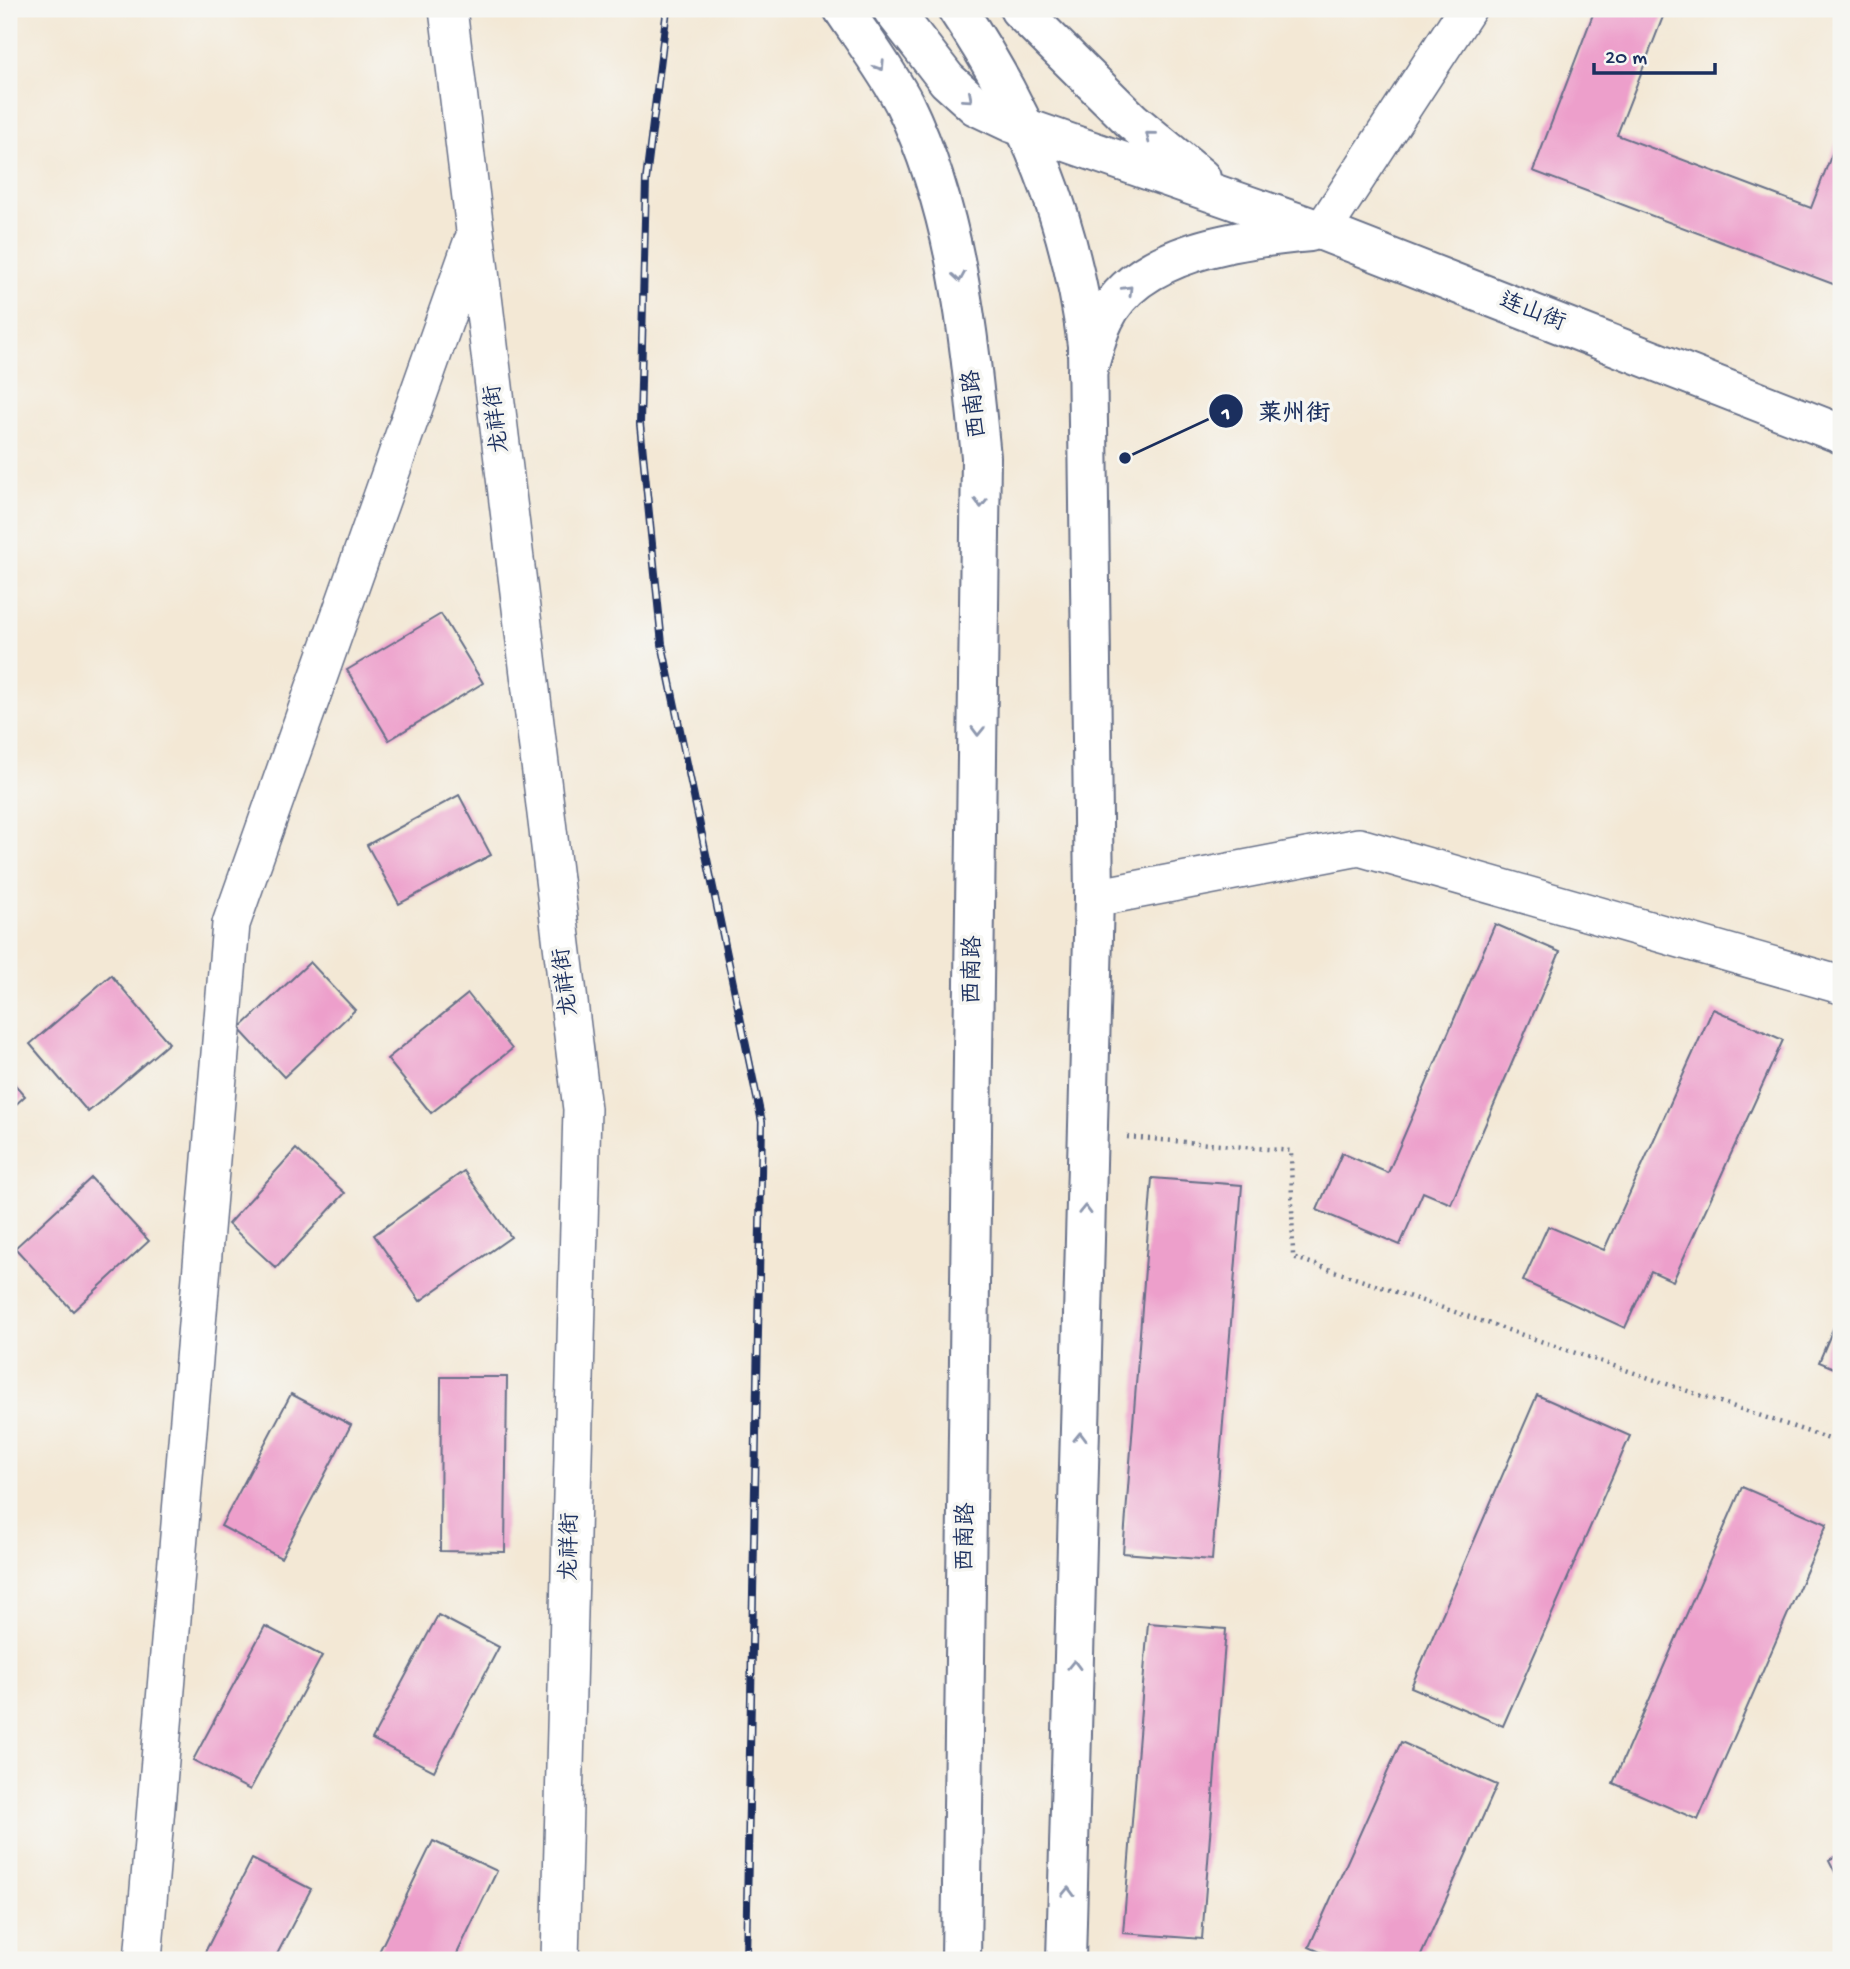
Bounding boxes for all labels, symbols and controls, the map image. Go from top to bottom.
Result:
scale bar [1594,32,1715,76]
text: 20 m [1605,47,1647,72]
one-way arrow [871,58,884,71]
one-way arrow [959,90,972,102]
one-way arrow [1146,132,1159,144]
one-way arrow [951,272,966,283]
one-way arrow [1119,286,1132,299]
street label: 连山街 [1495,287,1569,338]
street label: 西南路 [958,368,993,440]
street label: 龙祥街 [479,383,516,455]
callout: 莱州街 [1209,389,1344,434]
text: 莱州街 [1258,400,1330,430]
text: 1 [1221,403,1230,428]
one-way arrow [973,499,989,509]
one-way arrow [970,726,986,737]
street label: 西南路 [959,935,988,1005]
street label: 龙祥街 [548,946,585,1018]
one-way arrow [1078,1204,1093,1215]
one-way arrow [1072,1431,1087,1442]
street label: 西南路 [952,1502,981,1572]
street label: 龙祥街 [556,1512,585,1582]
one-way arrow [1066,1659,1082,1669]
one-way arrow [1061,1886,1076,1897]

